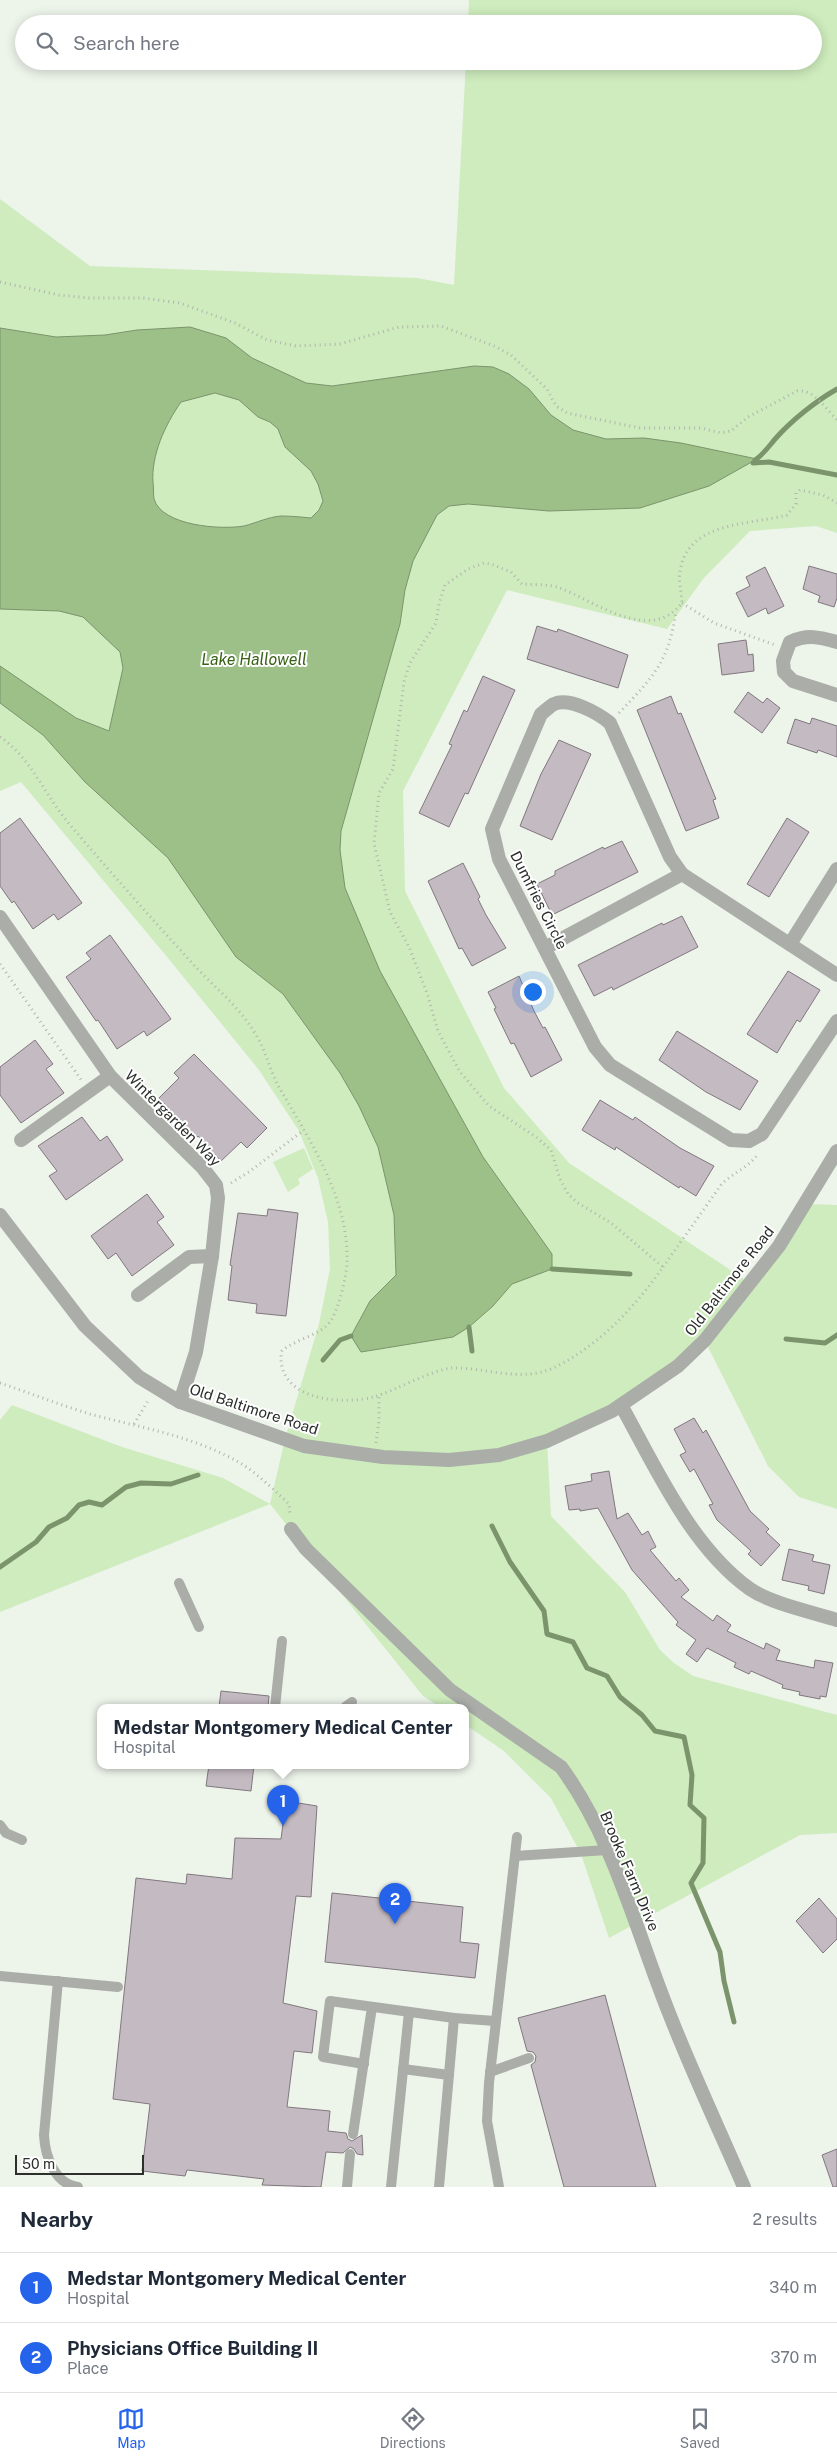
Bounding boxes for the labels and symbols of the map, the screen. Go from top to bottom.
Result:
water label: Lake Hallowell [201,650,307,669]
street label: Dumfries Circle [507,848,571,952]
your location [520,979,546,1005]
street label: Wintergarden Way [122,1067,224,1169]
street label: Old Baltimore Road [681,1223,777,1339]
street label: Old Baltimore Road [187,1380,321,1438]
pin: 1 [267,1785,299,1826]
street label: Brooke Farm Drive [597,1809,663,1933]
pin: 2 [379,1883,411,1924]
scale bar [15,2152,144,2175]

